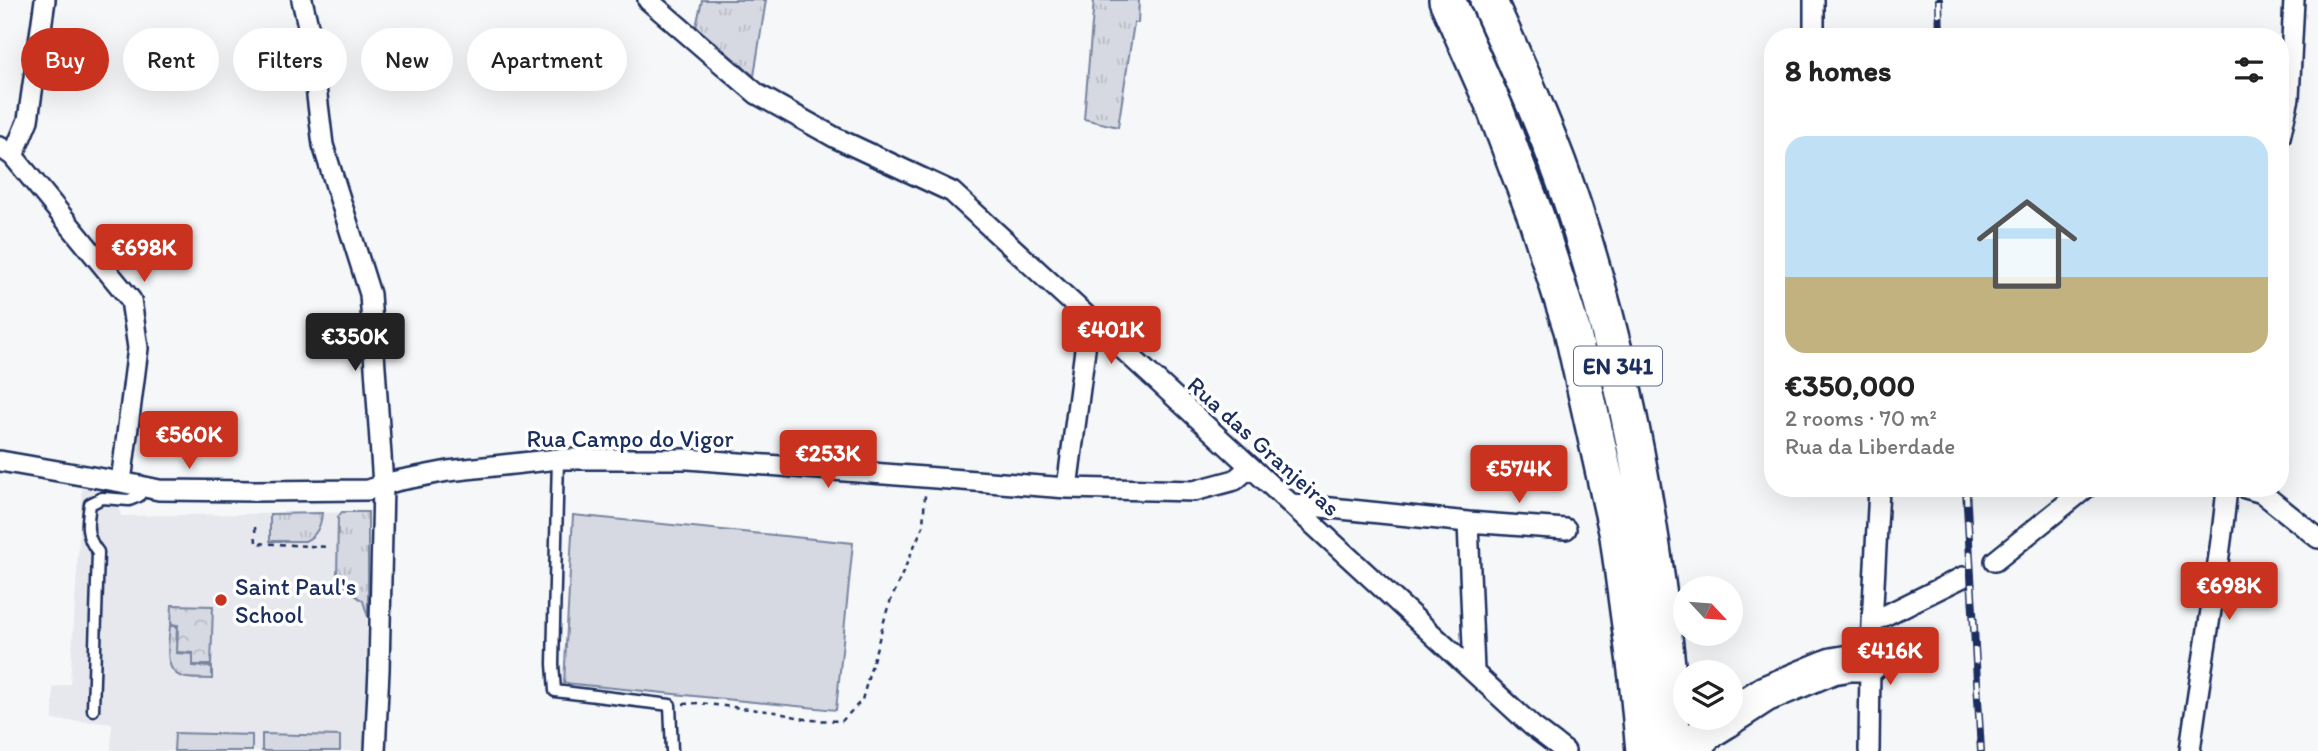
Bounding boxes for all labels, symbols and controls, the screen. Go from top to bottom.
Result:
chip: Buy [21,28,109,91]
chip: Rent [123,28,219,91]
chip: Filters [233,28,347,91]
chip: New [361,28,453,91]
chip: Apartment [467,28,627,91]
icon: filters [2230,51,2268,89]
text: 8 homes [1785,52,1892,89]
icon: home [1964,181,2090,307]
pin: €698K [95,224,193,284]
text: €698K [112,233,176,261]
pin: €401K [1062,306,1160,366]
pin: €350K [306,314,404,373]
text: €401K [1078,315,1144,343]
text: €350K [322,322,388,350]
road number: EN 341 [1574,346,1662,386]
text: €350,000 [1785,367,1915,404]
street label: Rua das Granjeiras [1182,370,1346,522]
text: 2 rooms · 70 m² [1785,404,1937,432]
pin: €560K [140,412,238,471]
text: €560K [156,420,222,448]
street label: Rua Campo do Vigor [526,424,734,453]
pin: €253K [779,430,877,490]
text: Rua da Liberdade [1785,432,1955,460]
text: €253K [796,439,860,467]
pin: €574K [1470,446,1568,505]
text: €574K [1486,454,1552,482]
pin: €698K [2180,562,2278,622]
text: €698K [2197,571,2261,599]
place label: Saint Paul's School [235,572,356,629]
north arrow [1673,576,1743,646]
map controls [1673,576,1743,730]
marker: Saint Paul's School [213,592,229,608]
pin: €416K [1841,628,1939,687]
text: €416K [1858,636,1922,664]
button: layers [1673,660,1743,730]

